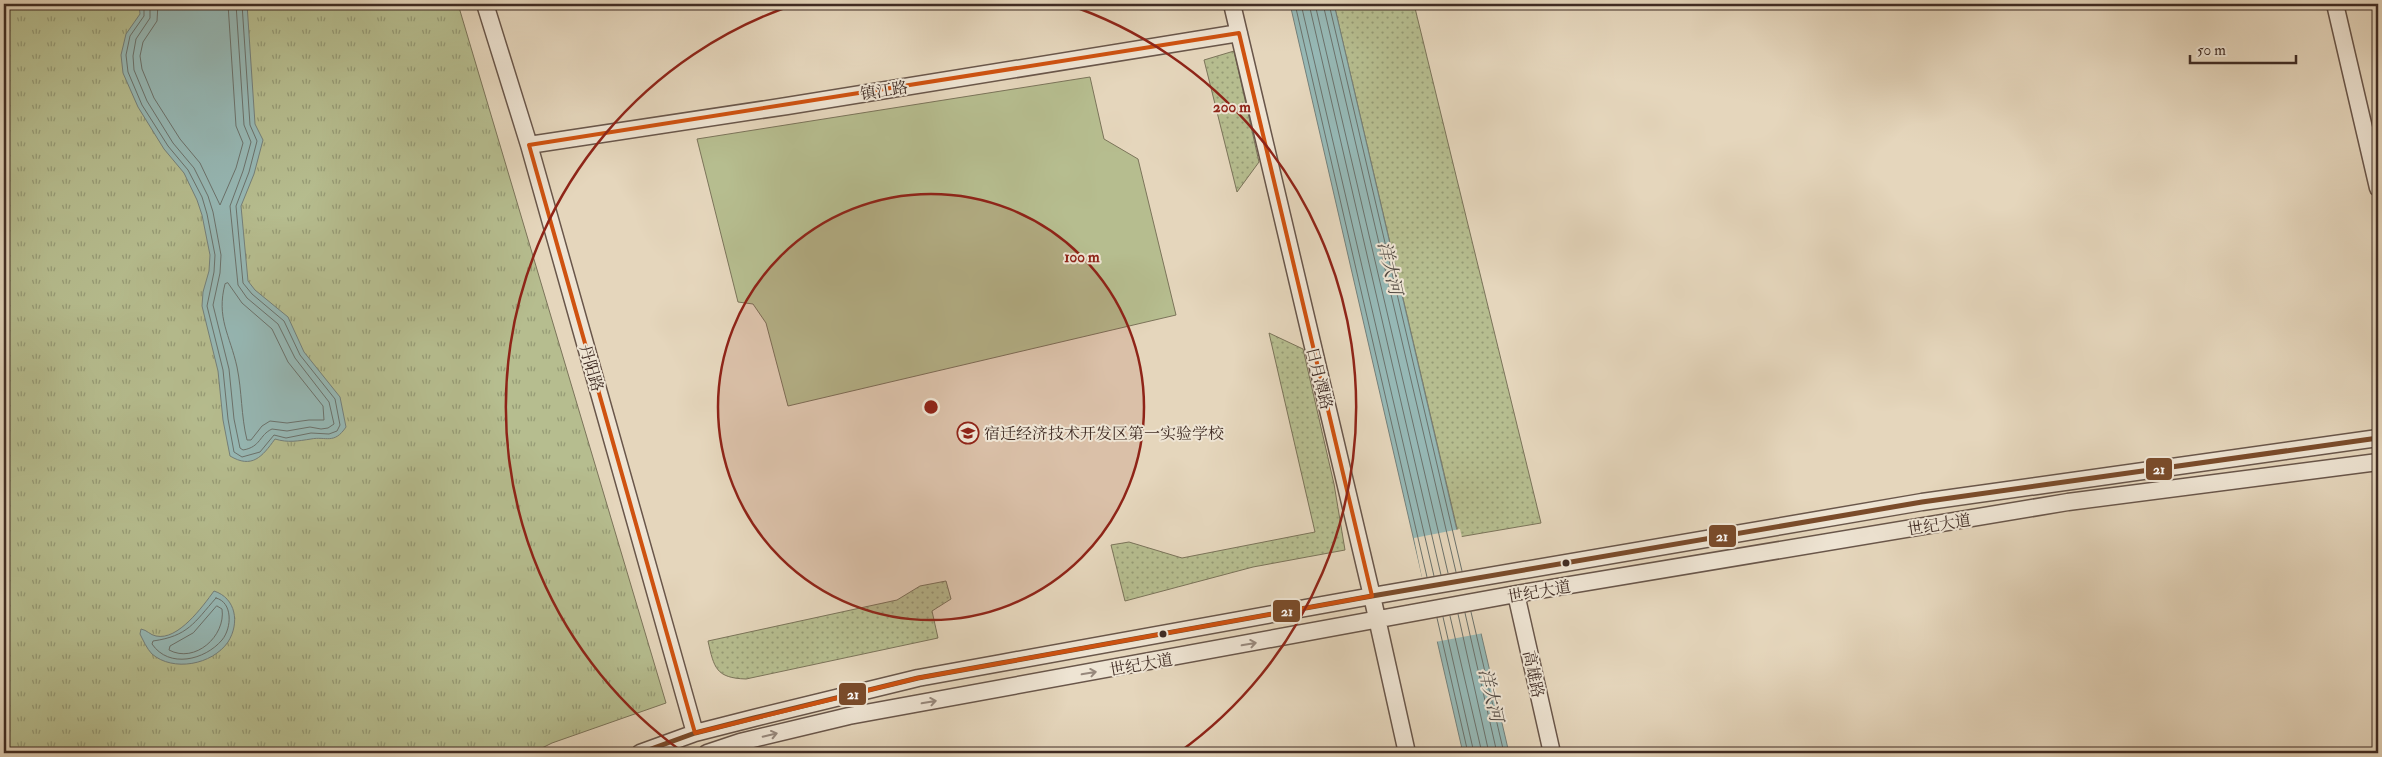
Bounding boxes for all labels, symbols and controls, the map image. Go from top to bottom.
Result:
scale bar [2190,32,2296,64]
text: 50 m [2197,41,2226,60]
street label: 镇江路 [859,77,909,105]
text: 200 m [1213,98,1251,117]
water label: 洋大河 [1372,239,1407,300]
text: 100 m [1064,248,1100,267]
street label: 丹阳路 [575,342,607,394]
street label: 日月潭路 [1302,345,1336,412]
centre of rings [922,398,940,416]
school or university icon: 宿迁经济技术开发区第一实验学校 [956,421,980,445]
place label: 宿迁经济技术开发区第一实验学校 [984,424,1224,444]
line badge: 21 [2145,457,2173,481]
text: 21 [2153,461,2165,478]
street label: 世纪大道 [1906,510,1972,540]
line badge: 21 [1708,524,1737,548]
text: 21 [1716,528,1728,545]
unlabelled marker [1561,558,1571,568]
street label: 世纪大道 [1506,577,1572,607]
line badge: 21 [1272,599,1301,623]
text: 21 [1281,603,1293,620]
unlabelled marker [1158,629,1168,639]
one-way arrow [1241,639,1257,649]
street label: 高雄路 [1518,649,1548,700]
street label: 世纪大道 [1108,650,1174,680]
water label: 洋大河 [1473,666,1508,727]
one-way arrow [1081,668,1097,678]
line badge: 21 [838,682,867,706]
text: 21 [847,686,859,703]
one-way arrow [921,696,937,706]
one-way arrow [762,730,778,739]

